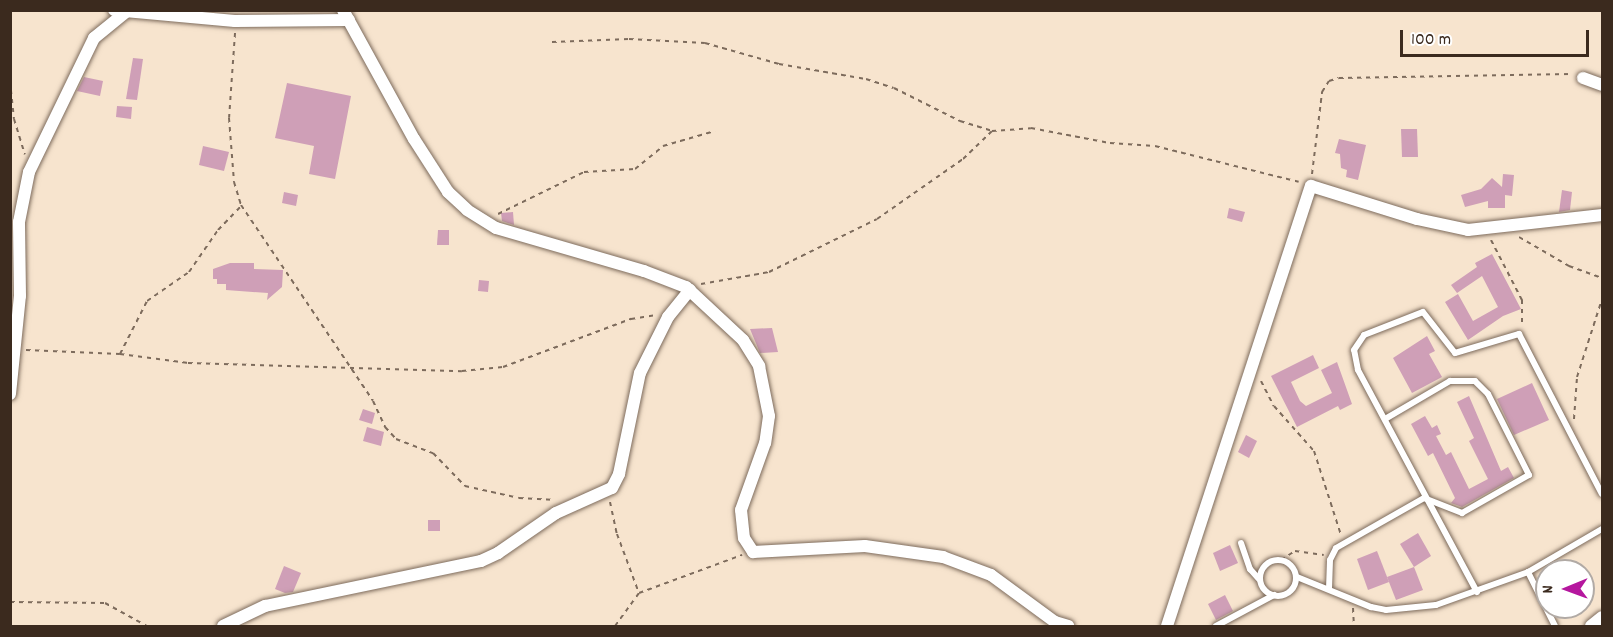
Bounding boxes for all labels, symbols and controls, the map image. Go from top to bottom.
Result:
scale bar [1403,18,1592,56]
text: 100 m [1411,28,1451,53]
north arrow [1535,559,1595,619]
text: N [1537,585,1560,593]

